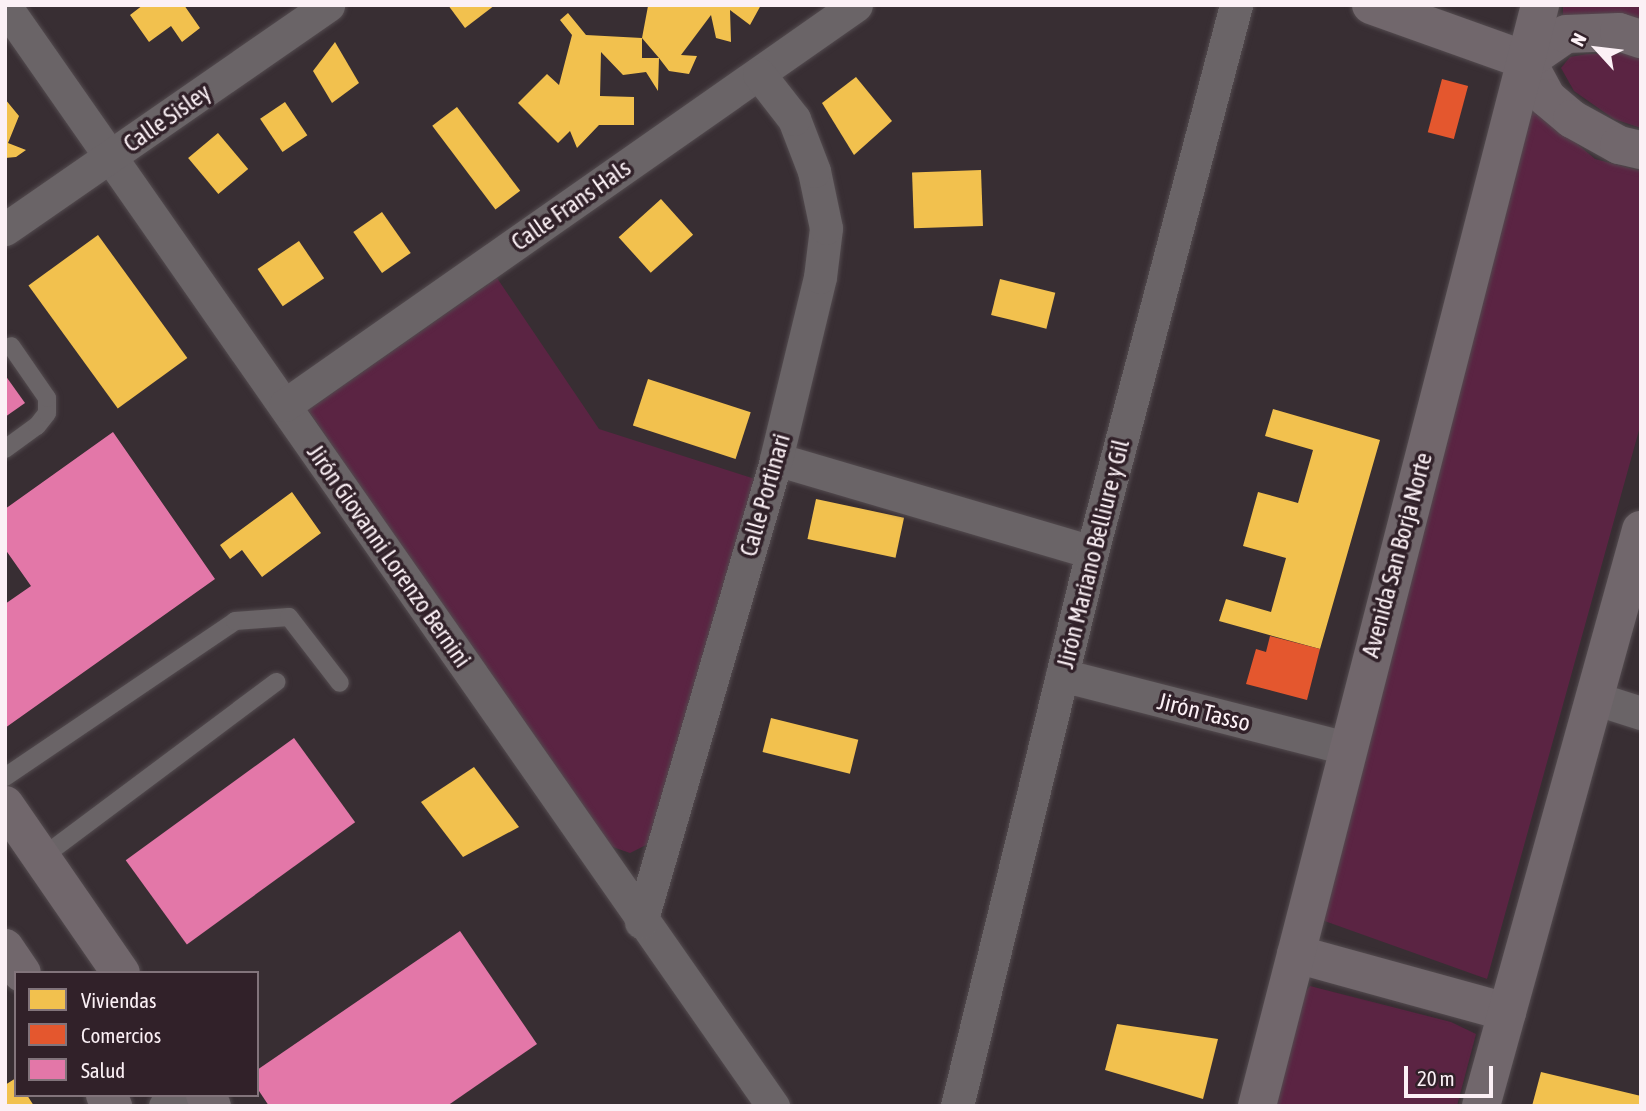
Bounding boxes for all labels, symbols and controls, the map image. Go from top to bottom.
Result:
north arrow [1562,14,1632,84]
text: N [1566,29,1591,49]
street label: Calle Sisley [118,78,216,158]
street label: Calle Frans Hals [506,153,636,257]
street label: Calle Portinari [734,430,796,560]
street label: Jirón Mariano Belliure y Gil [1051,437,1135,671]
street label: Jirón Giovanni Lorenzo Bernini [301,439,477,673]
street label: Avenida San Borja Norte [1356,449,1438,661]
street label: Jirón Tasso [1155,687,1253,737]
legend [14,971,259,1097]
text: Viviendas [81,988,156,1012]
text: Comercios [81,1023,161,1047]
scale bar [1408,1052,1497,1096]
text: Salud [81,1058,125,1082]
text: 20 m [1417,1066,1455,1090]

